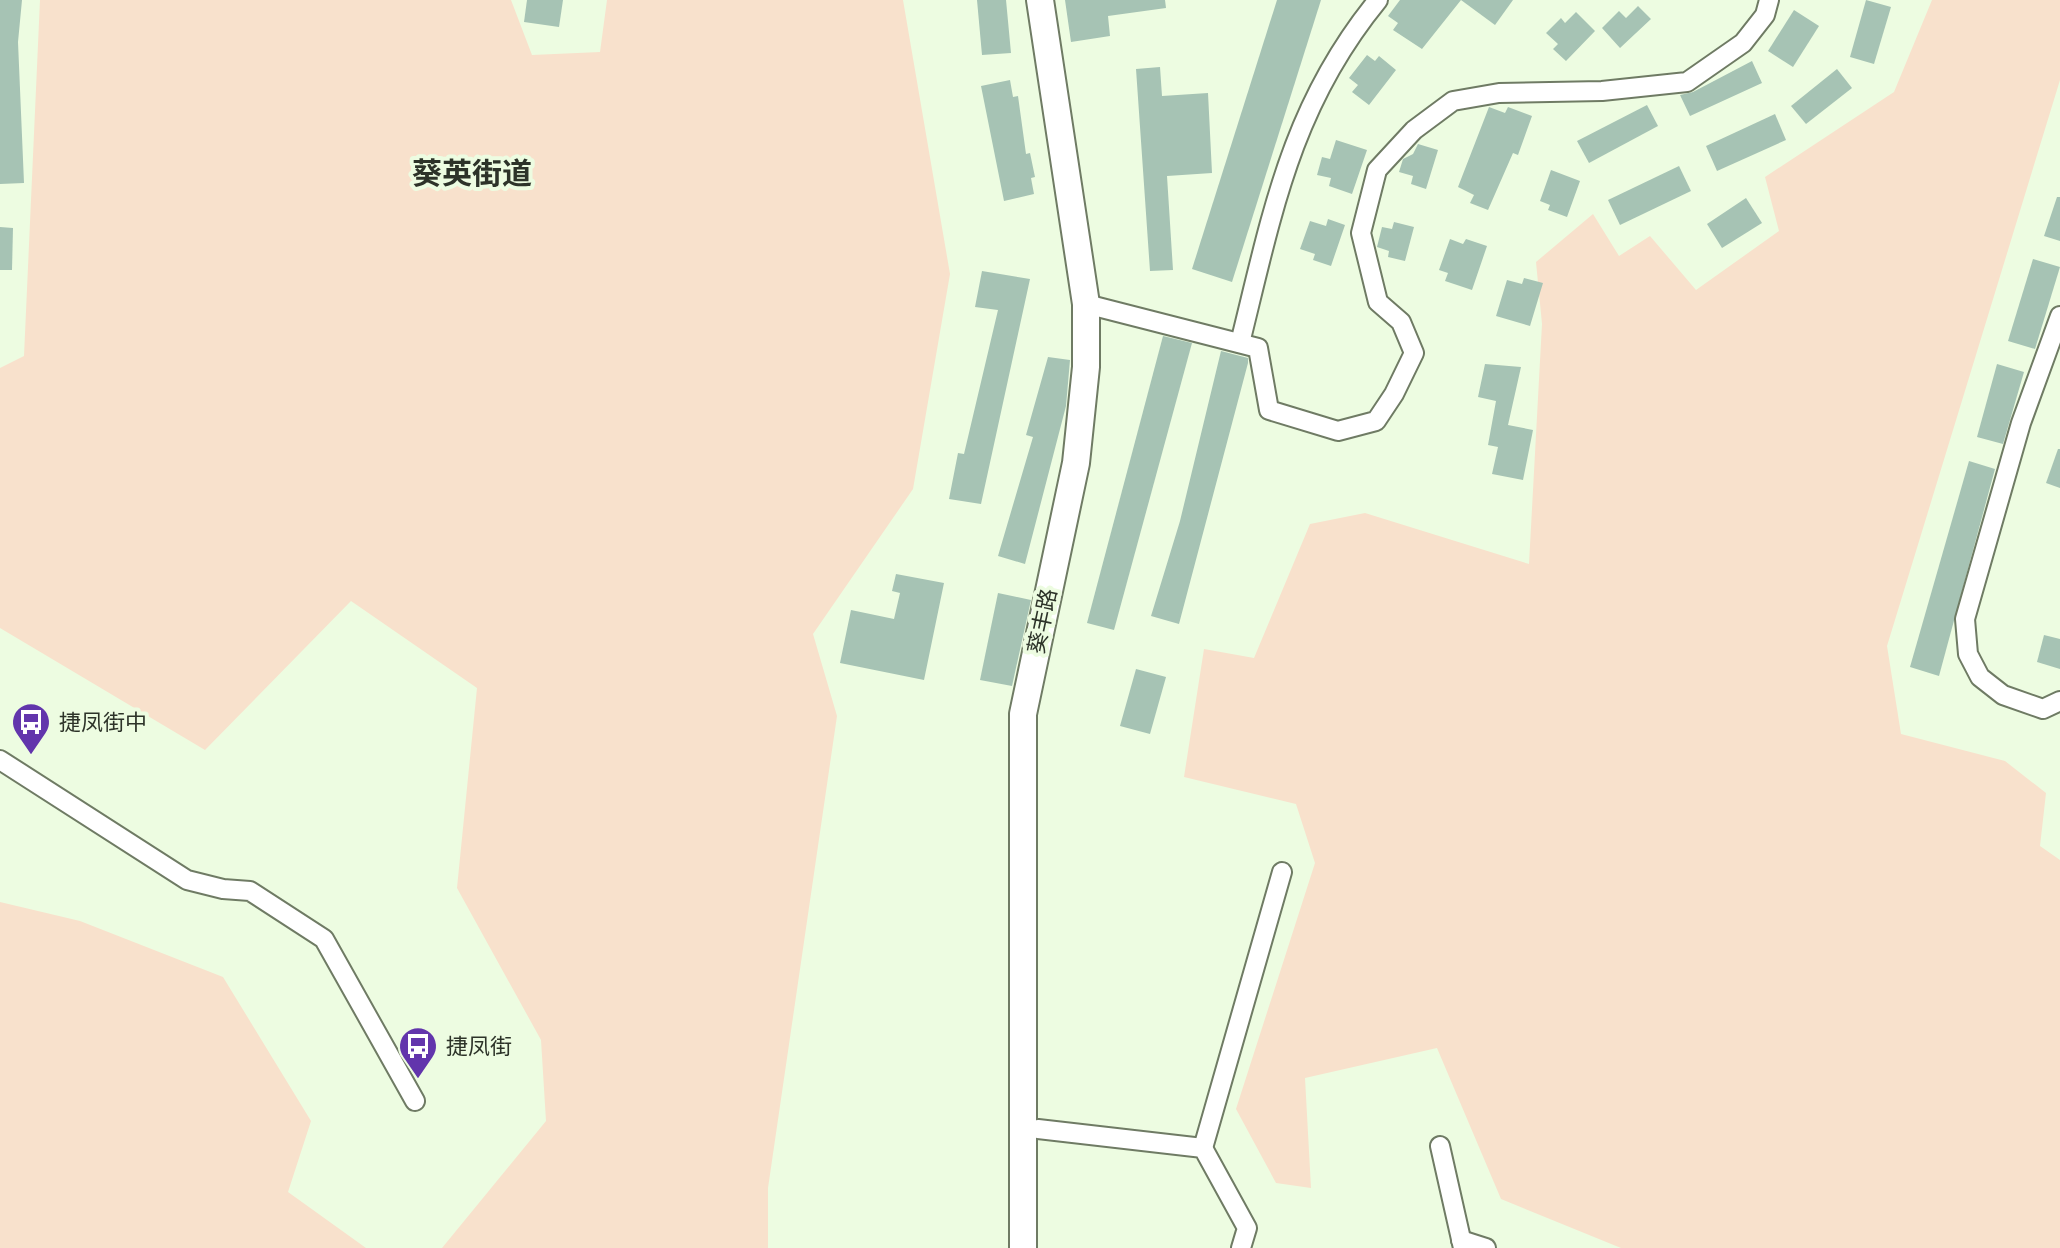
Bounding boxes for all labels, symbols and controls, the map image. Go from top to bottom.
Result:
district label: 葵英街道 [412,156,532,192]
street label: 葵丰路 [1022,586,1063,656]
bus stop icon: 捷凤街中 [10,701,52,756]
place label: 捷凤街中 [59,709,147,736]
bus stop icon: 捷凤街 [397,1025,439,1080]
place label: 捷凤街 [446,1033,512,1060]

